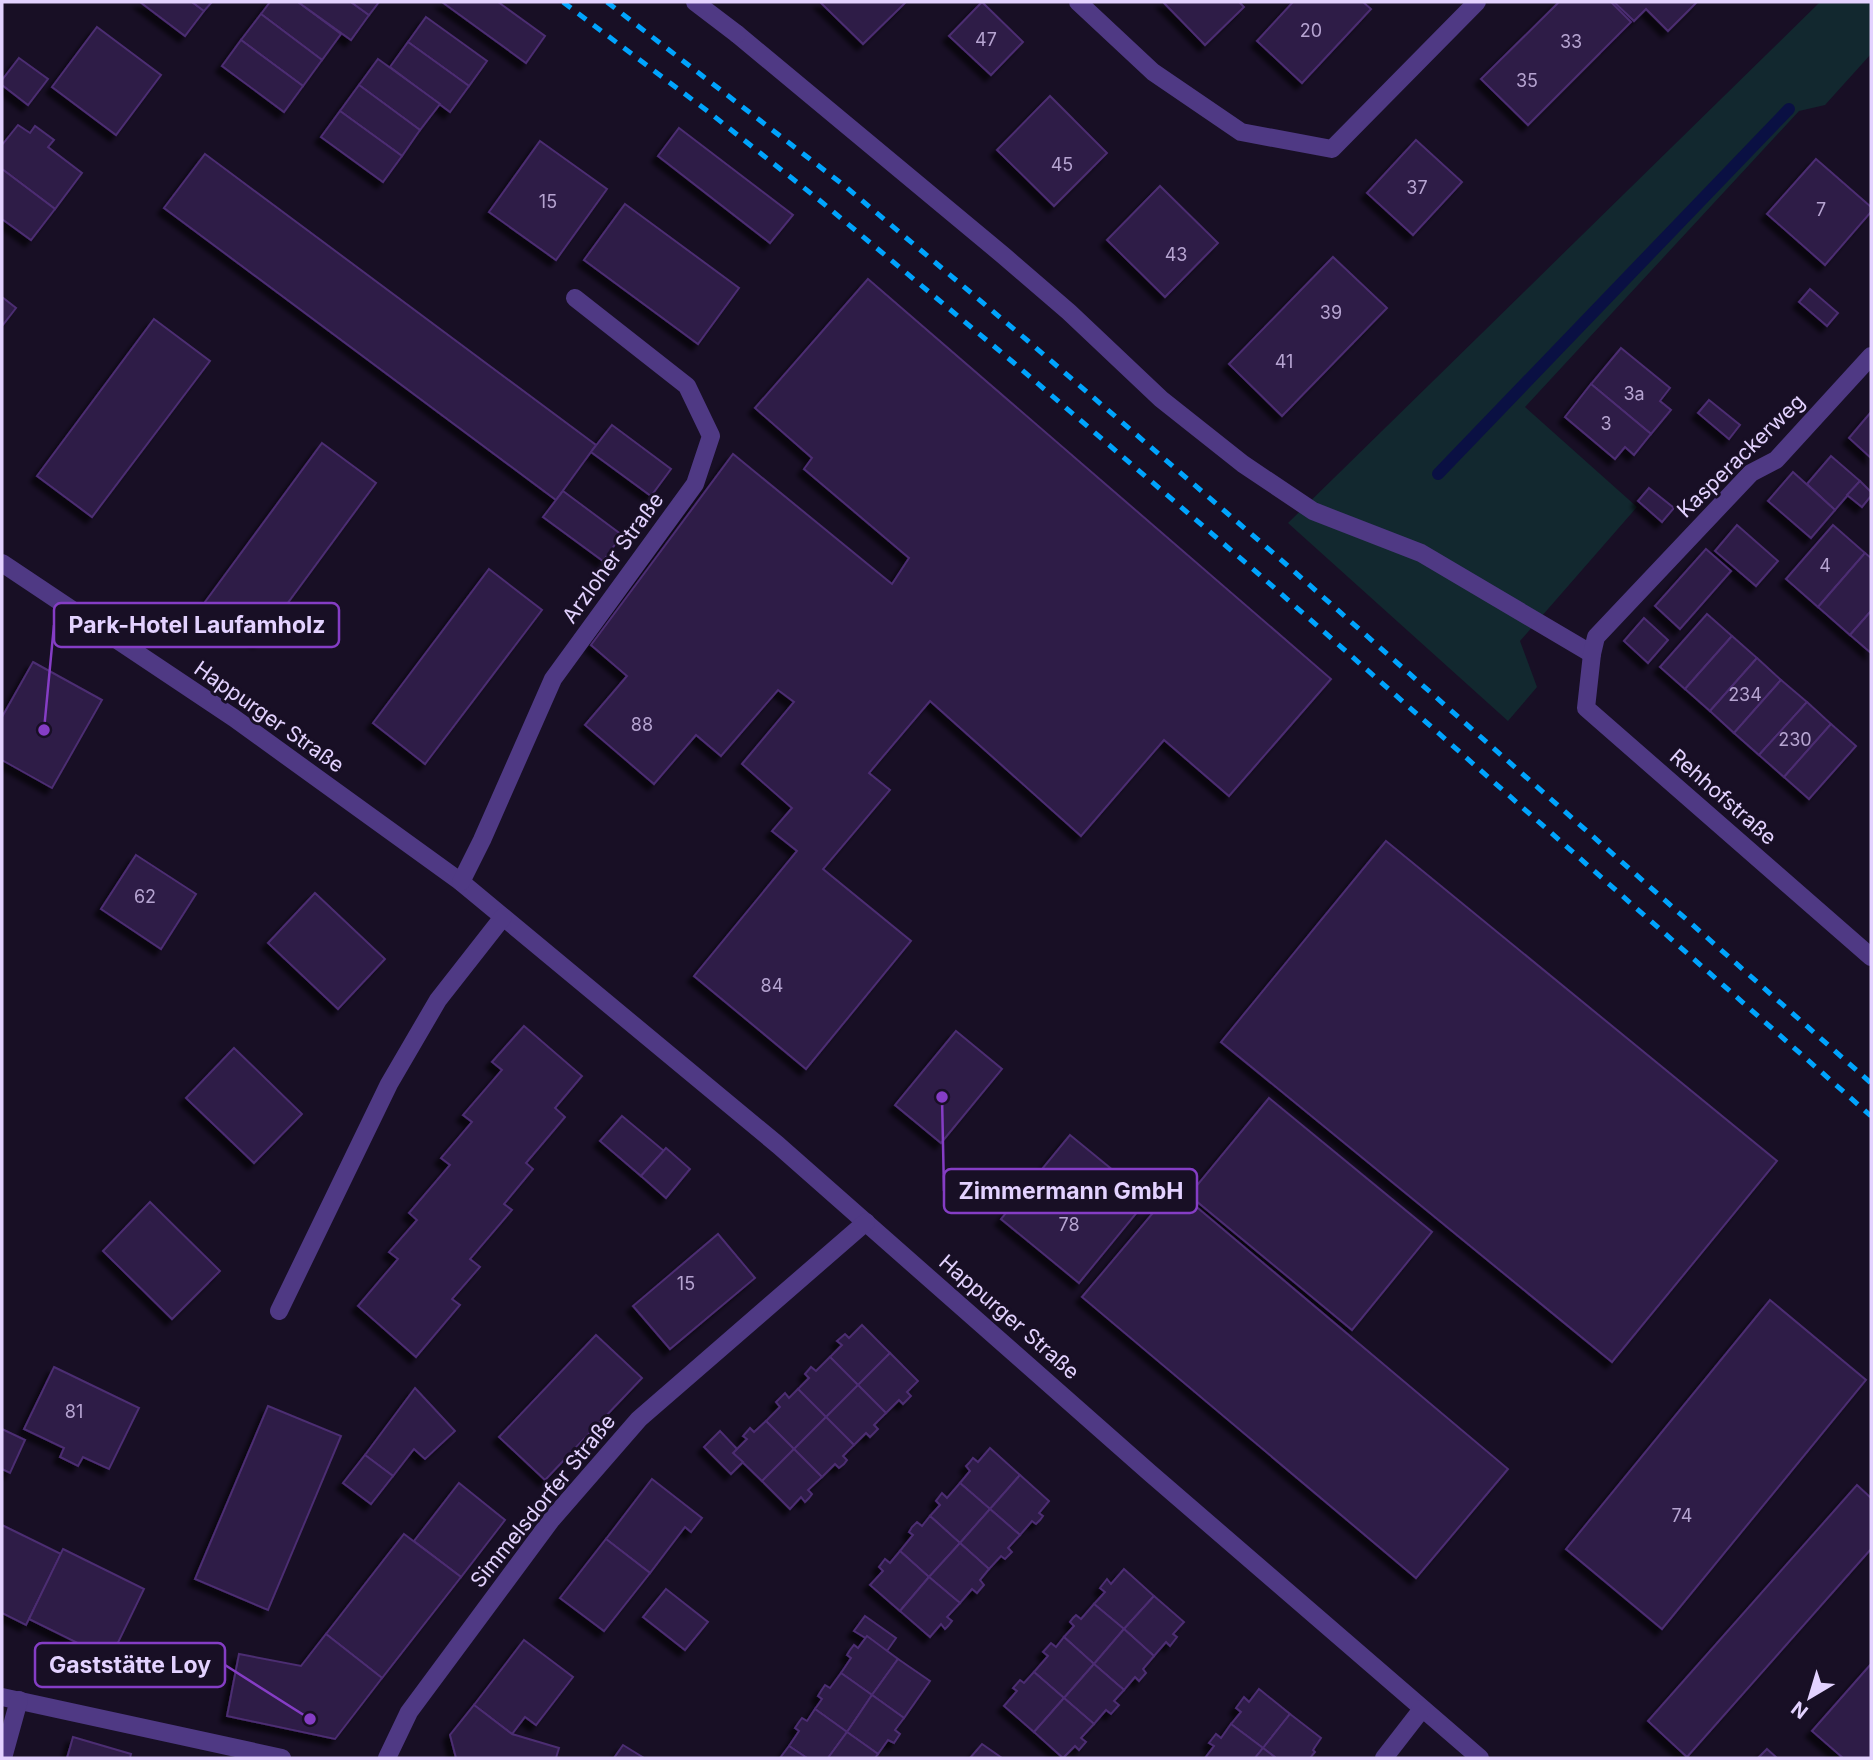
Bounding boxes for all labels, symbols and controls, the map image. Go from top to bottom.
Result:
house number: 20 [1300,20,1322,41]
house number: 47 [975,29,997,50]
house number: 33 [1560,31,1582,52]
house number: 35 [1516,70,1538,91]
house number: 45 [1051,154,1073,175]
house number: 37 [1406,177,1428,198]
house number: 15 [539,191,557,212]
house number: 7 [1816,199,1826,220]
house number: 43 [1165,244,1187,265]
house number: 39 [1320,302,1342,323]
house number: 41 [1275,351,1293,372]
house number: 3a [1623,383,1645,404]
street label: Kasperackerweg [1672,389,1809,523]
house number: 3 [1600,413,1612,434]
street label: Arzloher Straße [557,488,668,628]
house number: 4 [1819,555,1831,576]
callout: Park-Hotel Laufamholz [54,603,339,647]
text: Park-Hotel Laufamholz [69,611,325,639]
street label: Happurger Straße [190,656,349,778]
house number: 234 [1728,684,1762,705]
house number: 88 [631,714,653,735]
house number: 230 [1778,729,1812,750]
street label: Rehhofstraße [1665,744,1782,850]
house number: 62 [134,886,156,907]
house number: 84 [761,975,783,996]
callout: Zimmermann GmbH [944,1169,1197,1213]
text: Zimmermann GmbH [958,1177,1184,1205]
house number: 78 [1058,1214,1080,1235]
street label: Happurger Straße [934,1249,1084,1384]
house number: 15 [677,1273,695,1294]
house number: 81 [65,1401,83,1422]
street label: Simmelsdorfer Straße [465,1409,620,1592]
house number: 74 [1672,1505,1692,1526]
callout: Gaststätte Loy [35,1643,225,1687]
text: Gaststätte Loy [49,1651,211,1679]
north arrow [1775,1662,1845,1732]
text: N [1787,1696,1813,1724]

